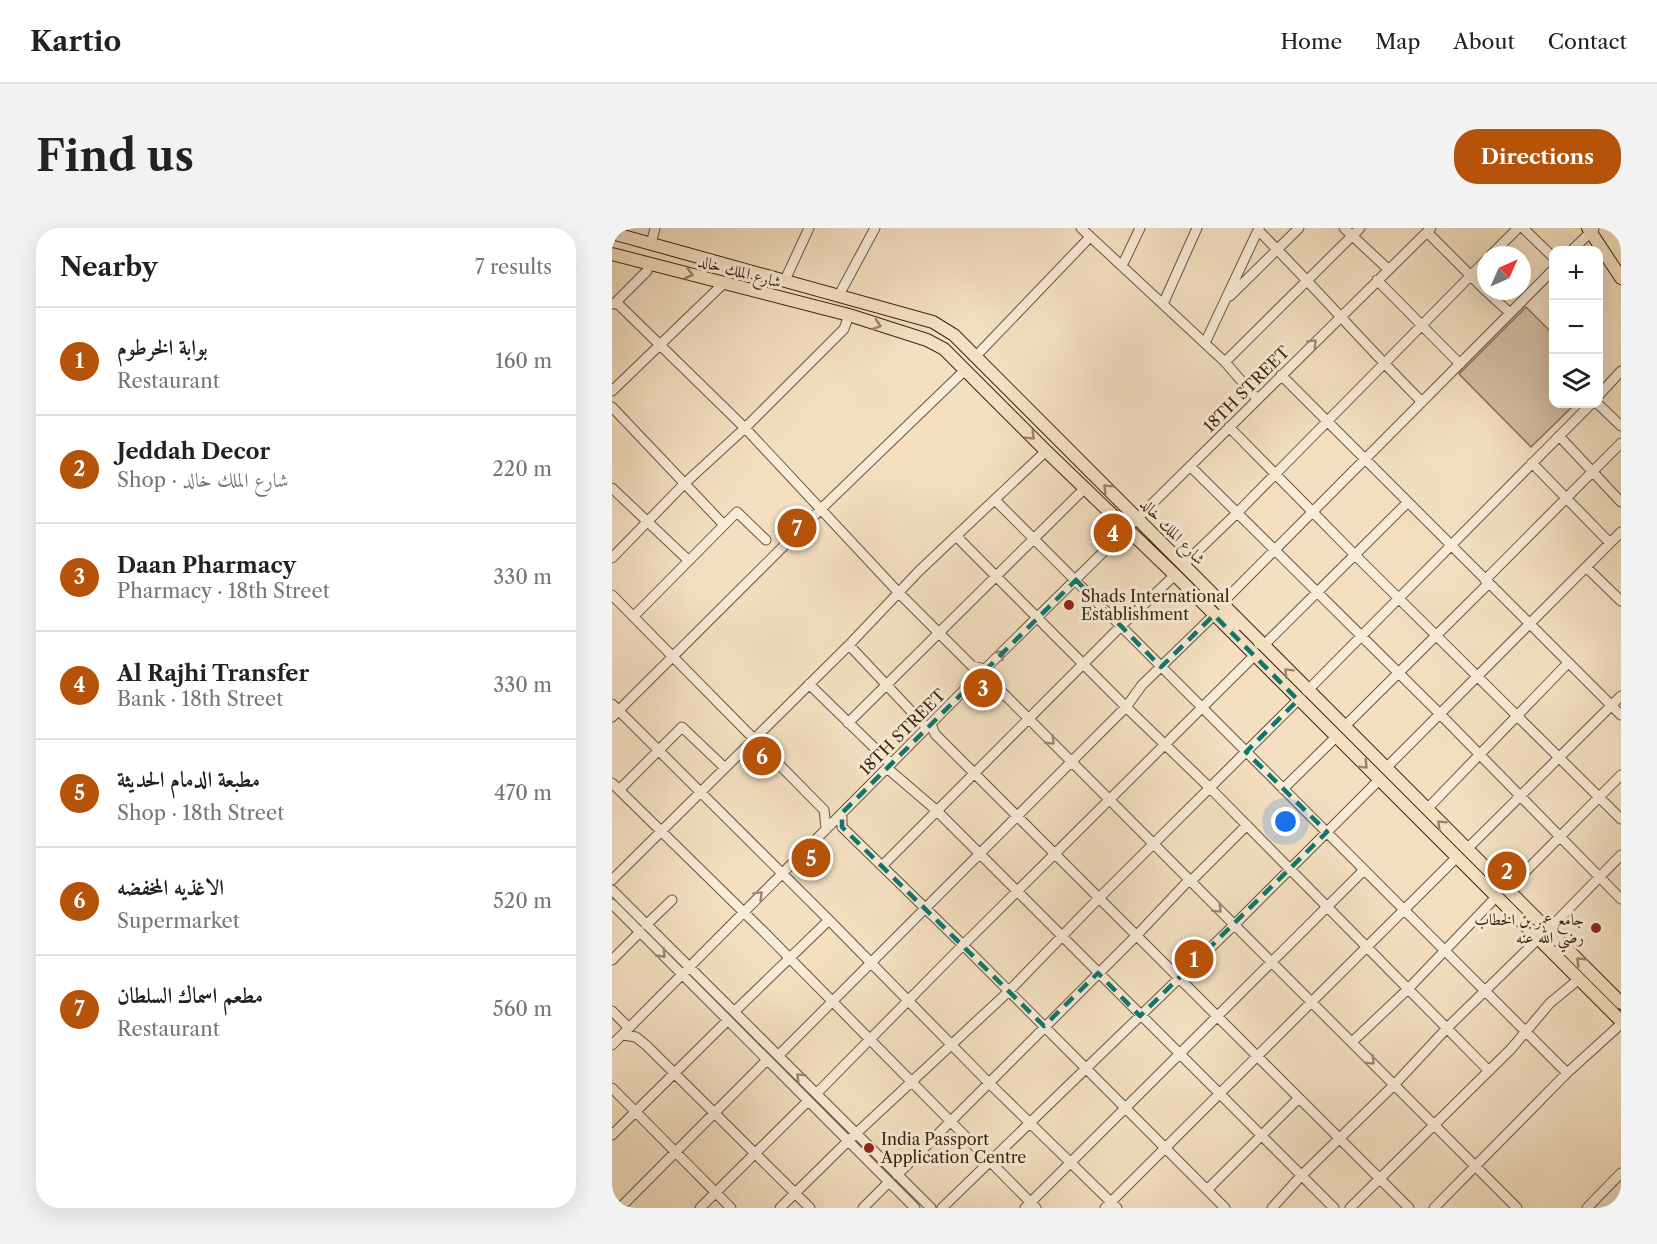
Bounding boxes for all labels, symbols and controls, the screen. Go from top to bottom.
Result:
text: Kartio [30,24,121,58]
text: Home [1281,29,1342,54]
text: Map [1375,29,1420,54]
text: About [1453,29,1515,54]
text: Contact [1548,29,1627,54]
button: Directions [1454,129,1621,184]
text: Find us [36,130,194,182]
north arrow [1477,246,1531,300]
map controls [1549,246,1603,408]
button: + [1549,246,1603,300]
street label: شارع الملك خالد [695,250,784,296]
text: Nearby [60,251,158,283]
text: 7 results [475,255,552,279]
one-way arrow [684,267,694,280]
button: − [1549,300,1603,354]
one-way arrow [871,317,882,330]
text: بوابة الخرطوم [117,334,208,361]
one-way arrow [1306,340,1317,351]
street label: 18TH STREET [1199,342,1293,436]
text: 1 [75,349,84,373]
text: 160 m [495,349,552,373]
button: layers [1549,354,1603,408]
text: Restaurant [117,369,220,393]
one-way arrow [1024,429,1035,440]
text: Jeddah Decor [117,438,270,465]
text: 2 [74,457,85,481]
text: 220 m [492,457,552,481]
text: Shop · شارع الملك خالد [117,468,289,492]
one-way arrow [1104,484,1115,495]
street label: شارع الملك خالد [1133,493,1210,571]
pin: 7 [778,506,816,550]
pin: 4 [1094,510,1132,556]
text: Daan Pharmacy [117,552,296,579]
text: 3 [74,565,85,589]
text: 330 m [493,565,552,589]
text: Pharmacy · 18th Street [117,579,330,603]
place label: Shads International Establishment [1081,586,1230,624]
marker: Shads International Establishment [1062,598,1076,612]
one-way arrow [994,650,1005,661]
text: Al Rajhi Transfer [117,660,309,687]
pin: 3 [964,666,1003,710]
one-way arrow [1285,668,1296,679]
text: 4 [74,673,85,697]
text: 330 m [493,673,552,697]
street label: 18TH STREET [855,685,949,779]
text: Bank · 18th Street [117,687,283,711]
pin: 6 [742,734,782,778]
one-way arrow [1044,734,1054,745]
one-way arrow [1357,758,1368,769]
text: مطبعة الدمام الحديثة [117,766,260,793]
text: 5 [74,781,85,805]
text: 470 m [494,781,552,805]
text: Shop · 18th Street [117,801,284,825]
your location [1271,807,1300,836]
one-way arrow [1438,820,1449,831]
pin: 5 [792,836,830,880]
pin: 2 [1488,848,1526,894]
text: الاغذيه المخفضه [117,874,224,901]
text: 6 [74,889,85,913]
text: 520 m [493,889,552,913]
one-way arrow [752,892,763,903]
one-way arrow [1211,901,1222,912]
text: Supermarket [117,909,240,933]
place label: جامع عمر بن الخطاب رضي الله عنه [1474,909,1584,953]
marker: جامع عمر بن الخطاب رضي الله عنه [1589,921,1603,935]
pin: 1 [1174,936,1214,982]
one-way arrow [654,947,665,958]
one-way arrow [1576,958,1587,969]
text: مطعم اسماك السلطان [117,982,263,1009]
text: 7 [74,997,85,1021]
text: 560 m [493,997,552,1021]
text: Restaurant [117,1017,220,1041]
one-way arrow [1364,1055,1375,1065]
one-way arrow [797,1074,808,1085]
place label: India Passport Application Centre [880,1129,1026,1167]
marker: India Passport Application Centre [862,1141,876,1155]

